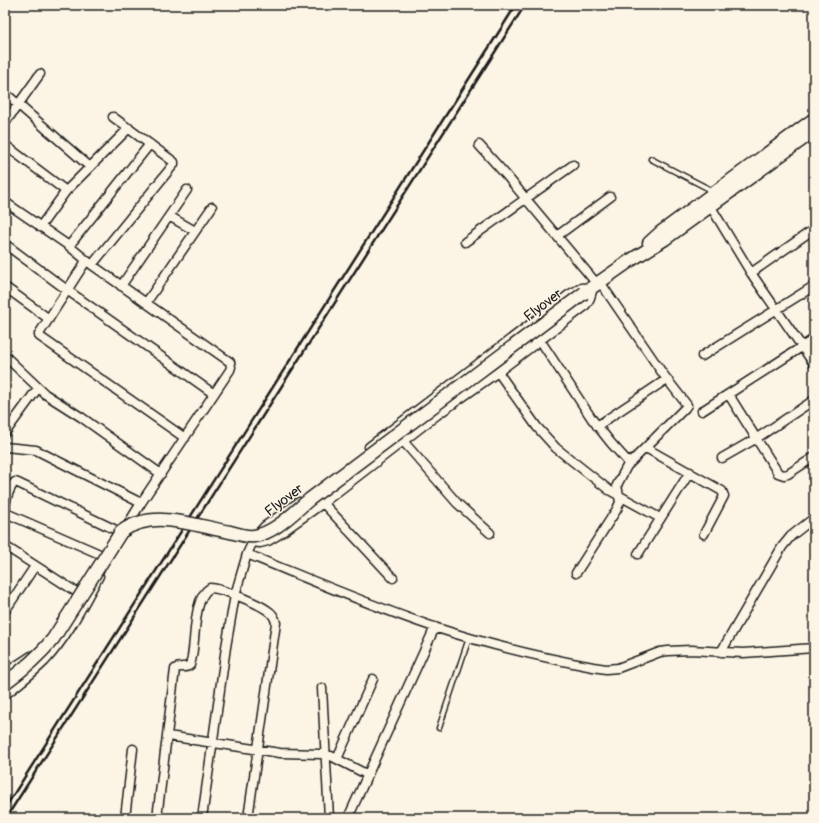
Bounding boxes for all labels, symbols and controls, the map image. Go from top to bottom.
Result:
street label: Flyover [521,285,565,325]
street label: Flyover [262,480,306,520]

